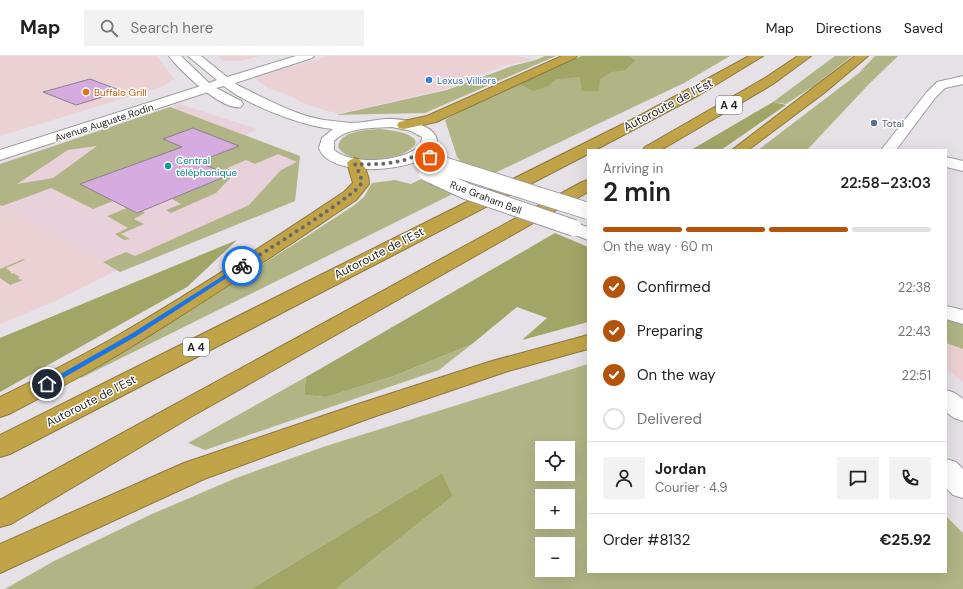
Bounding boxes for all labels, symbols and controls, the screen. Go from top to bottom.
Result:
search box [84,10,364,46]
text: Map [20,15,60,40]
icon: search [98,17,120,39]
text: Search here [130,18,213,38]
text: Map [766,19,794,37]
text: Directions [816,19,882,37]
text: Saved [904,19,943,37]
place label: Lexus Villiers [437,74,496,87]
marker: Lexus Villiers [424,75,434,85]
street label: Autoroute de l’Est [620,75,716,135]
place label: Buffalo Grill [94,86,147,99]
marker: Buffalo Grill [81,87,91,97]
road number: A 4 [716,96,742,114]
street label: Avenue Auguste Rodin [53,100,155,145]
place label: Total [882,117,904,130]
marker: Total [869,118,879,128]
pin [413,140,447,174]
icon: bag [419,146,441,168]
place label: Central téléphonique [176,154,237,179]
text: Arriving in [603,160,663,177]
marker: Central téléphonique [163,161,173,171]
text: 22:58–23:03 [840,173,931,193]
text: 2 min [603,175,671,209]
street label: Rue Graham Bell [448,178,523,217]
street label: Autoroute de l’Est [331,223,427,283]
text: On the way · 60 m [603,238,713,255]
courier [222,246,262,286]
icon: bike [231,255,253,277]
icon: check [603,276,625,298]
text: Confirmed [637,277,711,297]
text: 22:38 [898,279,931,296]
icon: check [603,320,625,342]
text: Preparing [637,321,703,341]
text: 22:43 [898,323,931,340]
road number: A 4 [183,338,209,356]
icon: check [603,364,625,386]
text: On the way [637,365,716,385]
pin [30,367,64,401]
text: 22:51 [901,367,931,384]
street label: Autoroute de l’Est [43,371,139,431]
icon: home [36,373,58,395]
text: Delivered [637,409,702,429]
map controls [535,441,575,577]
button: locate [535,441,575,481]
button: person [603,457,645,499]
button: chat [837,457,879,499]
button: phone [889,457,931,499]
text: Jordan [655,459,706,479]
text: Courier · 4.9 [655,479,727,496]
button: + [535,489,575,529]
text: Order #8132 [603,530,690,550]
text: €25.92 [880,530,931,550]
button: − [535,537,575,577]

